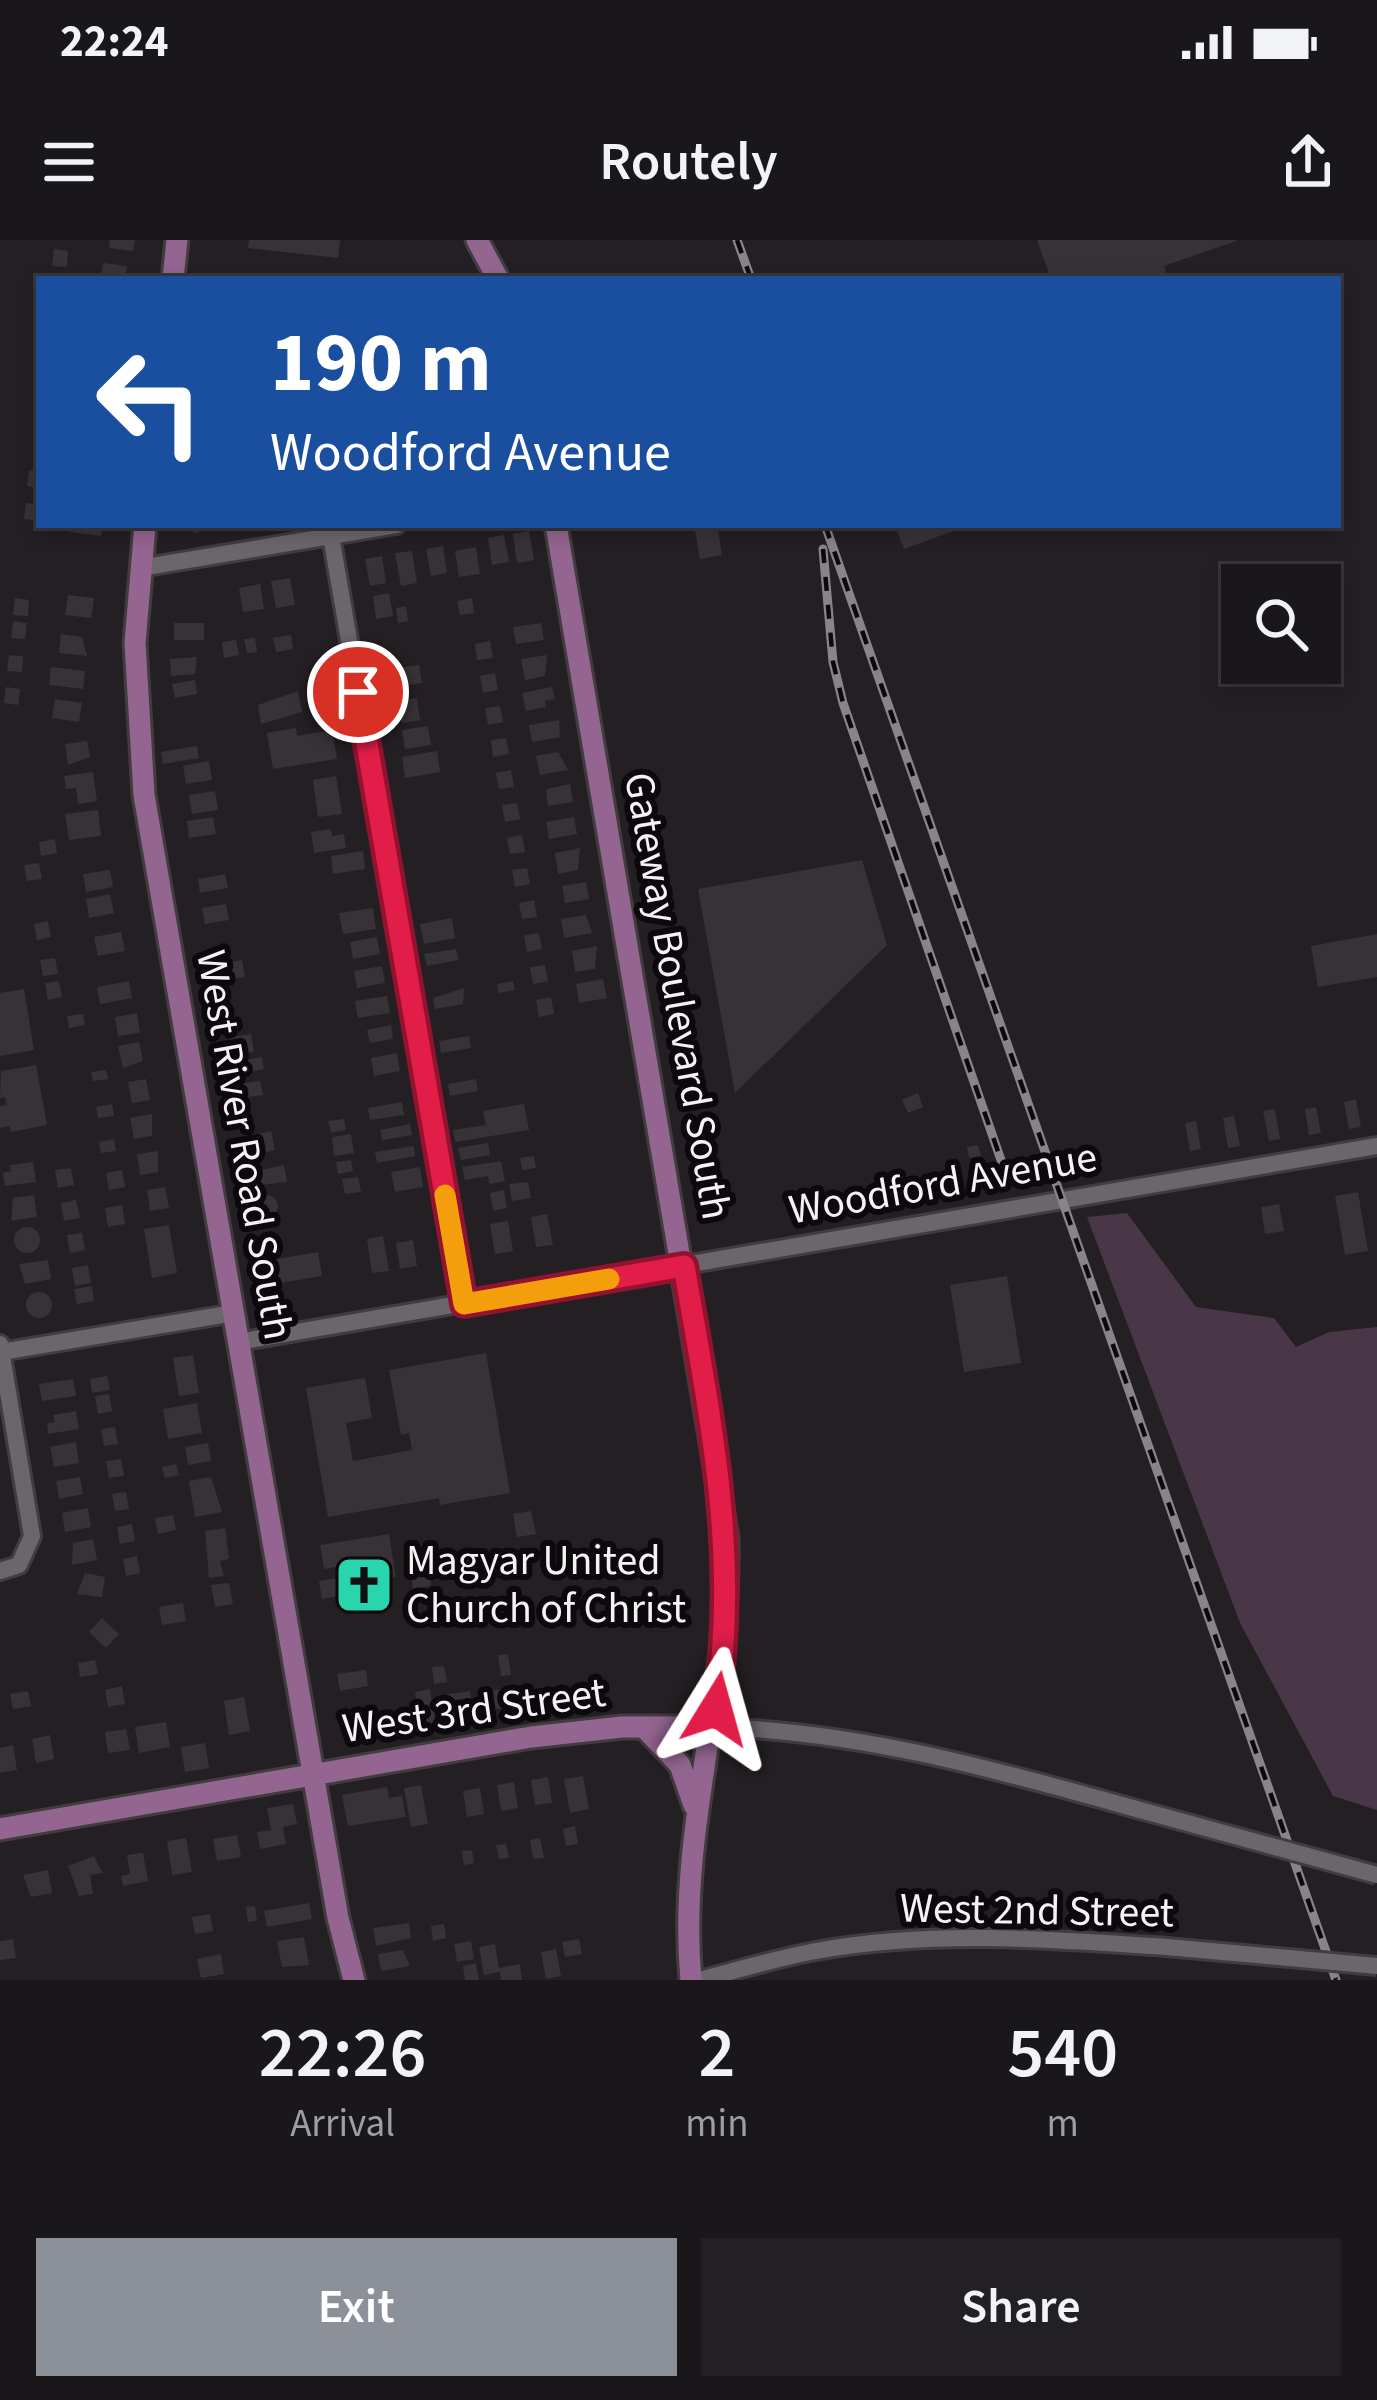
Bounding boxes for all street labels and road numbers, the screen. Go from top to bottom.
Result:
street label: Gateway Boulevard South [608,768,746,1224]
street label: West River Road South [180,946,308,1344]
street label: Woodford Avenue [784,1127,1102,1241]
street label: West 3rd Street [339,1663,609,1759]
street label: West 2nd Street [900,1879,1174,1943]

